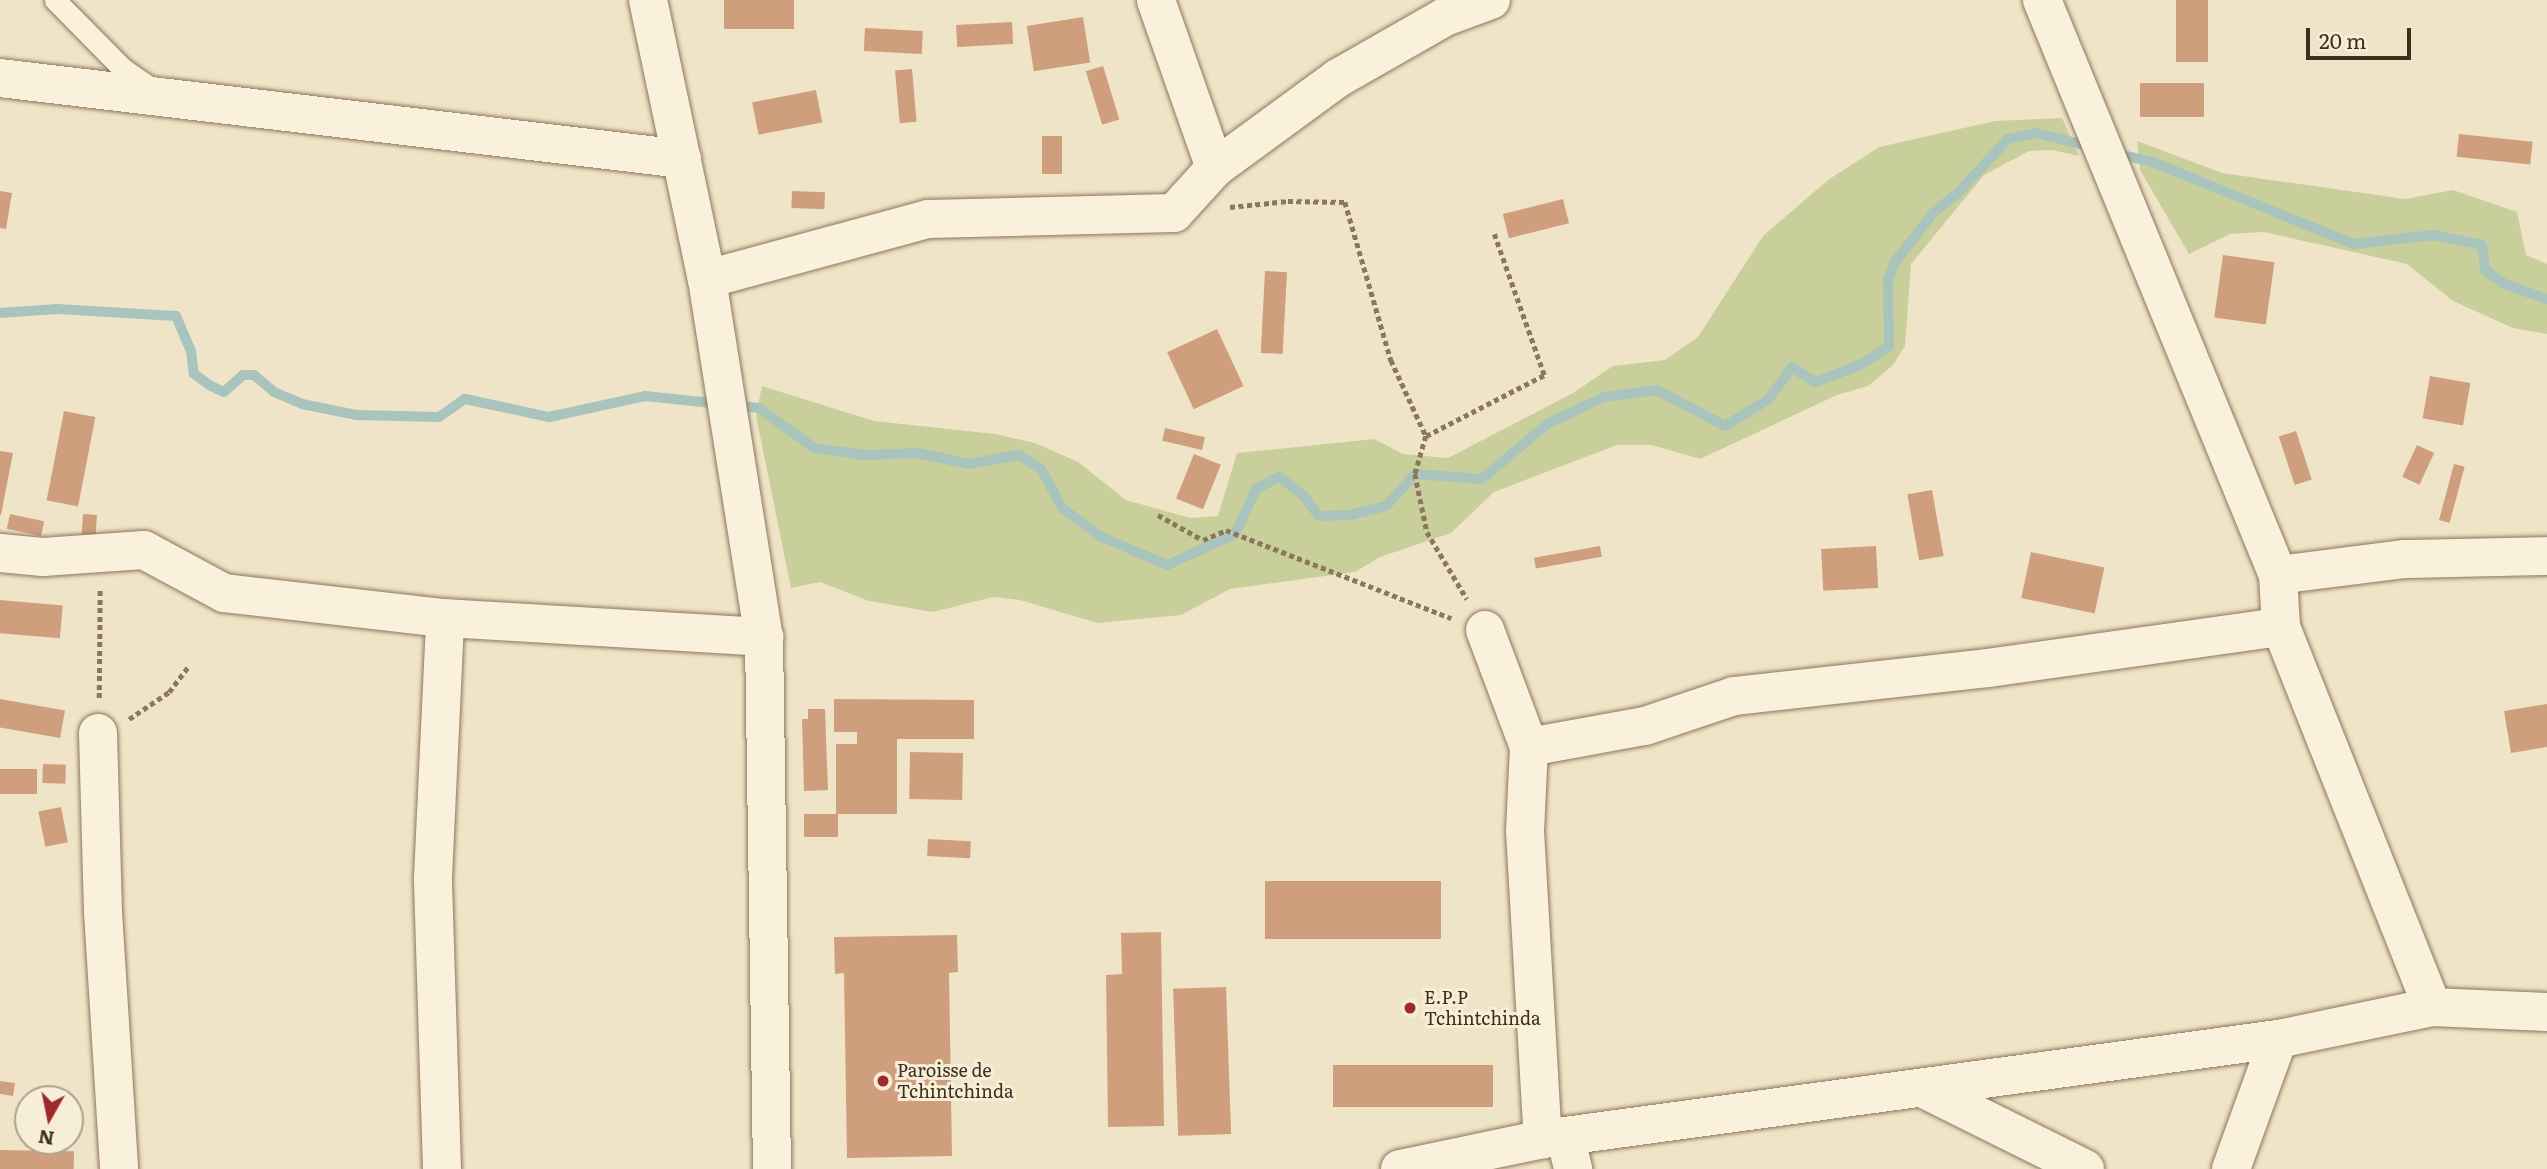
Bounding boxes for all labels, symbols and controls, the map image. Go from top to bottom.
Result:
scale bar [2309,14,2414,58]
text: 20 m [2319,24,2366,55]
place label: E.P.P Tchintchinda [1424,987,1541,1030]
marker: E.P.P Tchintchinda [1402,1000,1418,1016]
place label: Paroisse de Tchintchinda [897,1060,1014,1102]
marker: Paroisse de Tchintchinda [875,1073,891,1089]
north arrow [14,1085,84,1155]
text: N [36,1124,56,1154]

